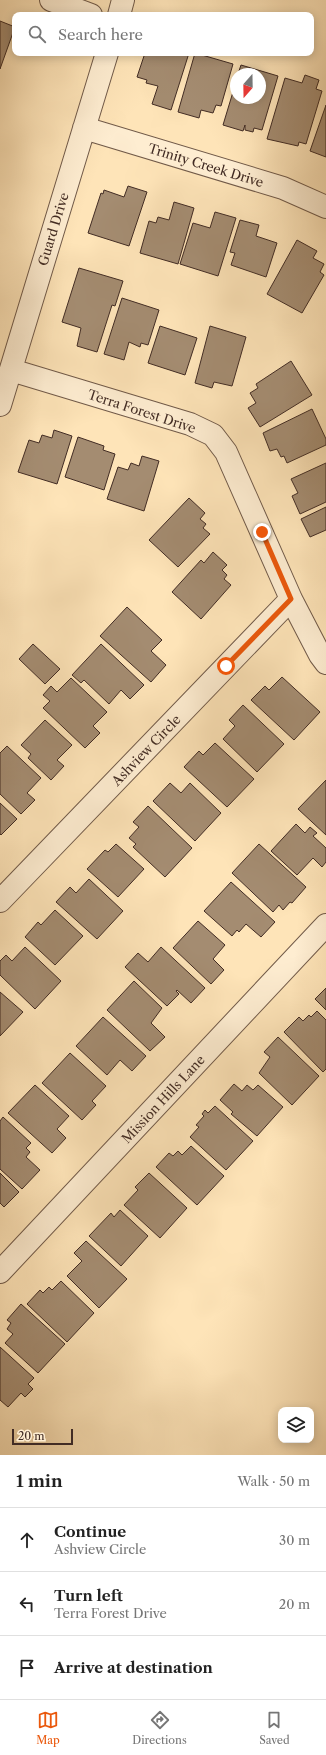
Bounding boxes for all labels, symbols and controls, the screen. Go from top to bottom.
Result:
search box [12,12,314,56]
icon: search [26,23,48,45]
text: Search here [58,25,143,44]
north arrow [230,68,266,104]
street label: Trinity Creek Drive [146,140,266,190]
street label: Guard Drive [34,190,72,268]
street label: Terra Forest Drive [86,386,198,436]
route end [253,523,271,541]
route start [217,657,235,675]
street label: Ashview Circle [108,711,184,789]
street label: Mission Hills Lane [118,1052,208,1146]
map controls [278,1407,314,1443]
button: layers [278,1407,314,1443]
scale bar [12,1427,73,1446]
text: 20 m [18,1429,44,1443]
text: 1 min [16,1471,63,1491]
text: Walk · 50 m [238,1473,310,1489]
text: Continue [54,1522,126,1541]
icon: ahead [16,1529,38,1551]
text: 30 m [279,1532,310,1548]
text: Ashview Circle [54,1541,146,1557]
text: Turn left [54,1586,123,1605]
icon: left [16,1593,38,1615]
text: 20 m [279,1596,310,1612]
text: Terra Forest Drive [54,1605,167,1621]
icon: arrive [16,1657,38,1679]
text: Arrive at destination [54,1658,213,1677]
tab: Map [36,1709,60,1747]
tab: Directions [132,1709,187,1747]
tab: Saved [259,1709,290,1747]

